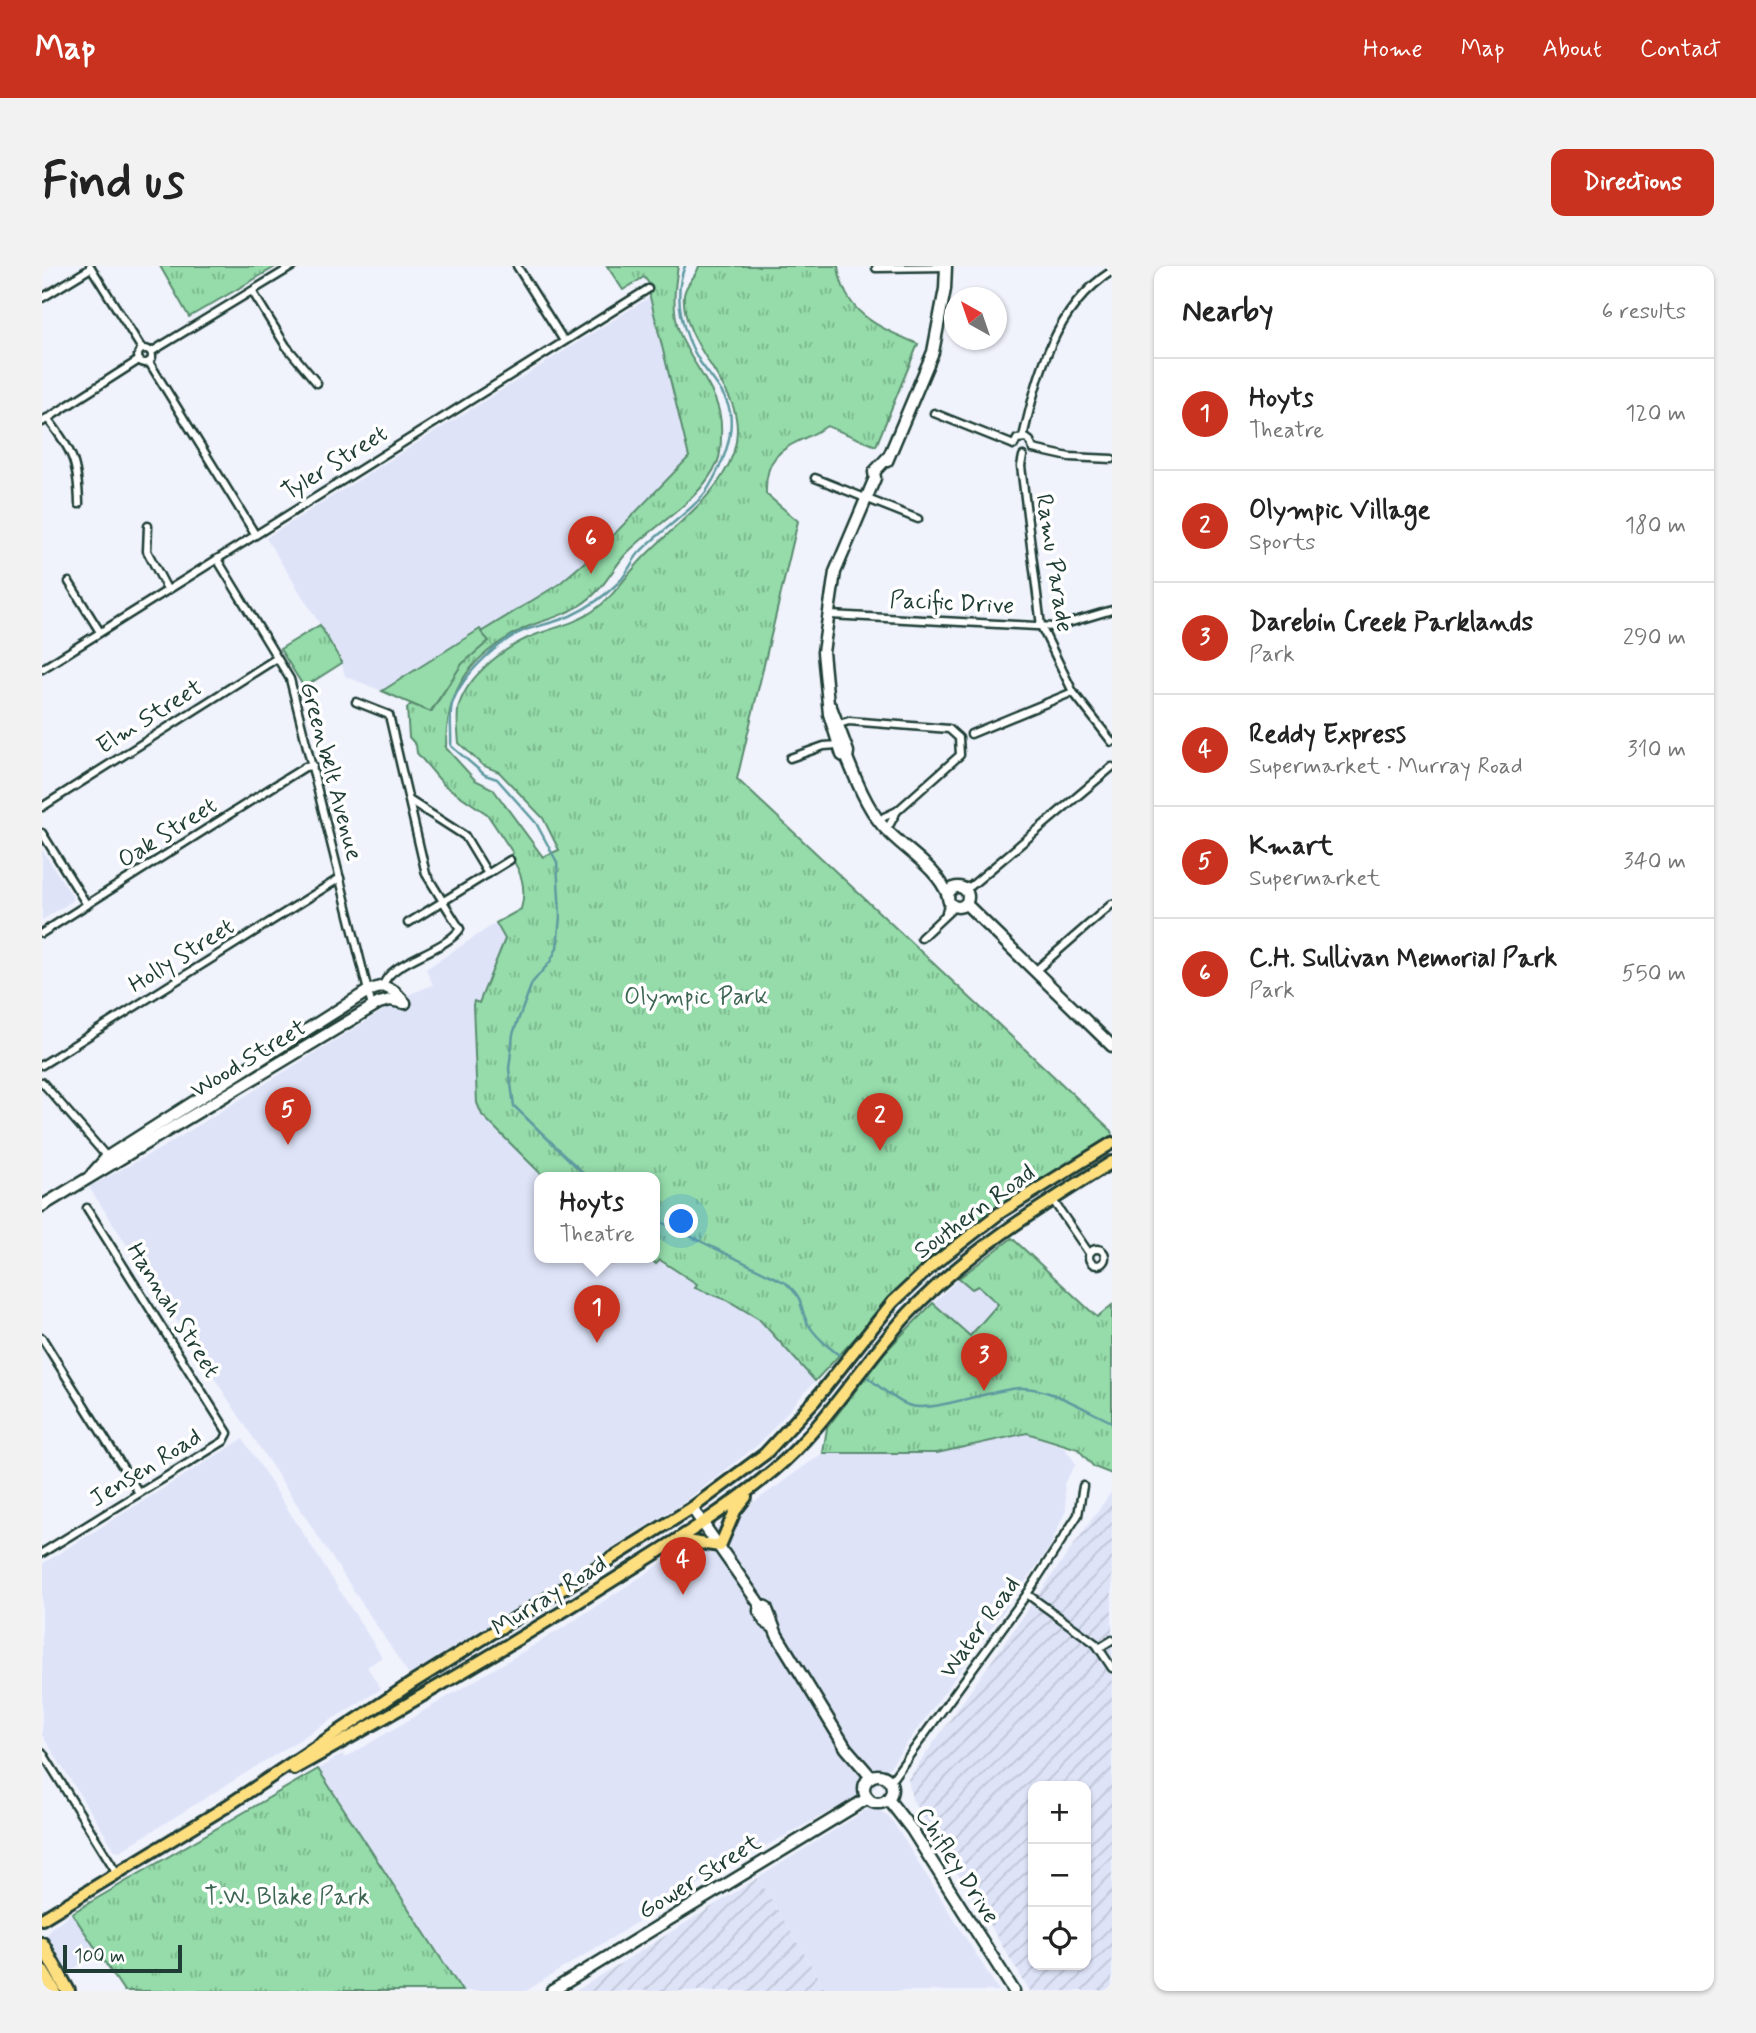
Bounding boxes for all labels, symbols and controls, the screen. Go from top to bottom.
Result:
text: Map [35,27,95,71]
text: Home [1363,34,1423,65]
text: Map [1461,34,1505,65]
text: About [1543,34,1602,65]
text: Contact [1640,34,1721,65]
button: Directions [1551,149,1714,216]
text: Find us [42,150,185,215]
north arrow [944,287,1007,350]
text: Nearby [1182,292,1273,331]
text: 6 results [1602,297,1686,327]
text: Hoyts [1249,382,1313,416]
text: 1 [1200,399,1210,429]
text: 120 m [1625,399,1686,429]
text: Theatre [1249,416,1324,446]
street label: Tyler Street [276,418,394,508]
street label: Ramu Parade [1027,492,1080,635]
text: Olympic Village [1249,494,1430,528]
text: 2 [1199,511,1211,541]
text: 180 m [1625,511,1686,541]
pin: 6 [568,516,614,574]
text: Sports [1249,528,1316,558]
street label: Pacific Drive [889,585,1015,622]
text: Darebin Creek Parklands [1249,606,1533,640]
text: 3 [1200,623,1210,653]
text: 290 m [1623,623,1686,653]
text: Park [1249,640,1295,670]
street label: Elm Street [91,673,209,762]
street label: Greenbelt Avenue [292,679,369,864]
text: Reddy Express [1249,718,1406,752]
text: 4 [1198,735,1212,765]
text: 310 m [1627,735,1686,765]
text: Supermarket · Murray Road [1249,752,1523,782]
street label: Oak Street [112,791,223,876]
text: Kmart [1249,830,1333,864]
text: 5 [1198,847,1212,877]
text: 340 m [1623,847,1686,877]
text: Supermarket [1249,864,1380,894]
street label: Holly Street [123,912,240,1001]
text: C.H. Sullivan Memorial Park [1249,942,1557,976]
text: 6 [1199,959,1211,989]
text: 550 m [1622,959,1686,989]
text: Park [1249,976,1295,1006]
park label: Olympic Park [624,982,768,1013]
street label: Wood Street [185,1013,312,1106]
pin: 5 [265,1087,311,1145]
pin: 2 [857,1093,903,1151]
street label: Southern Road [908,1158,1042,1267]
popup [534,1172,660,1263]
text: Hoyts [559,1186,624,1220]
your location [664,1204,698,1238]
text: Theatre [559,1220,635,1250]
street label: Hannah Street [119,1237,227,1384]
pin: 1 [574,1285,620,1343]
pin: 3 [961,1333,1007,1391]
street label: Jensen Road [84,1422,208,1515]
pin: 4 [660,1537,706,1595]
street label: Murray Road [486,1549,613,1644]
street label: Water Road [933,1571,1028,1685]
map controls [1028,1781,1091,1970]
button: + [1028,1781,1091,1844]
street label: Chifley Drive [908,1802,1006,1930]
street label: Gower Street [633,1827,767,1927]
button: − [1028,1844,1091,1907]
park label: T.W. Blake Park [204,1882,370,1913]
button: locate [1028,1907,1091,1970]
scale bar [63,1942,182,1974]
text: 100 m [74,1944,125,1969]

